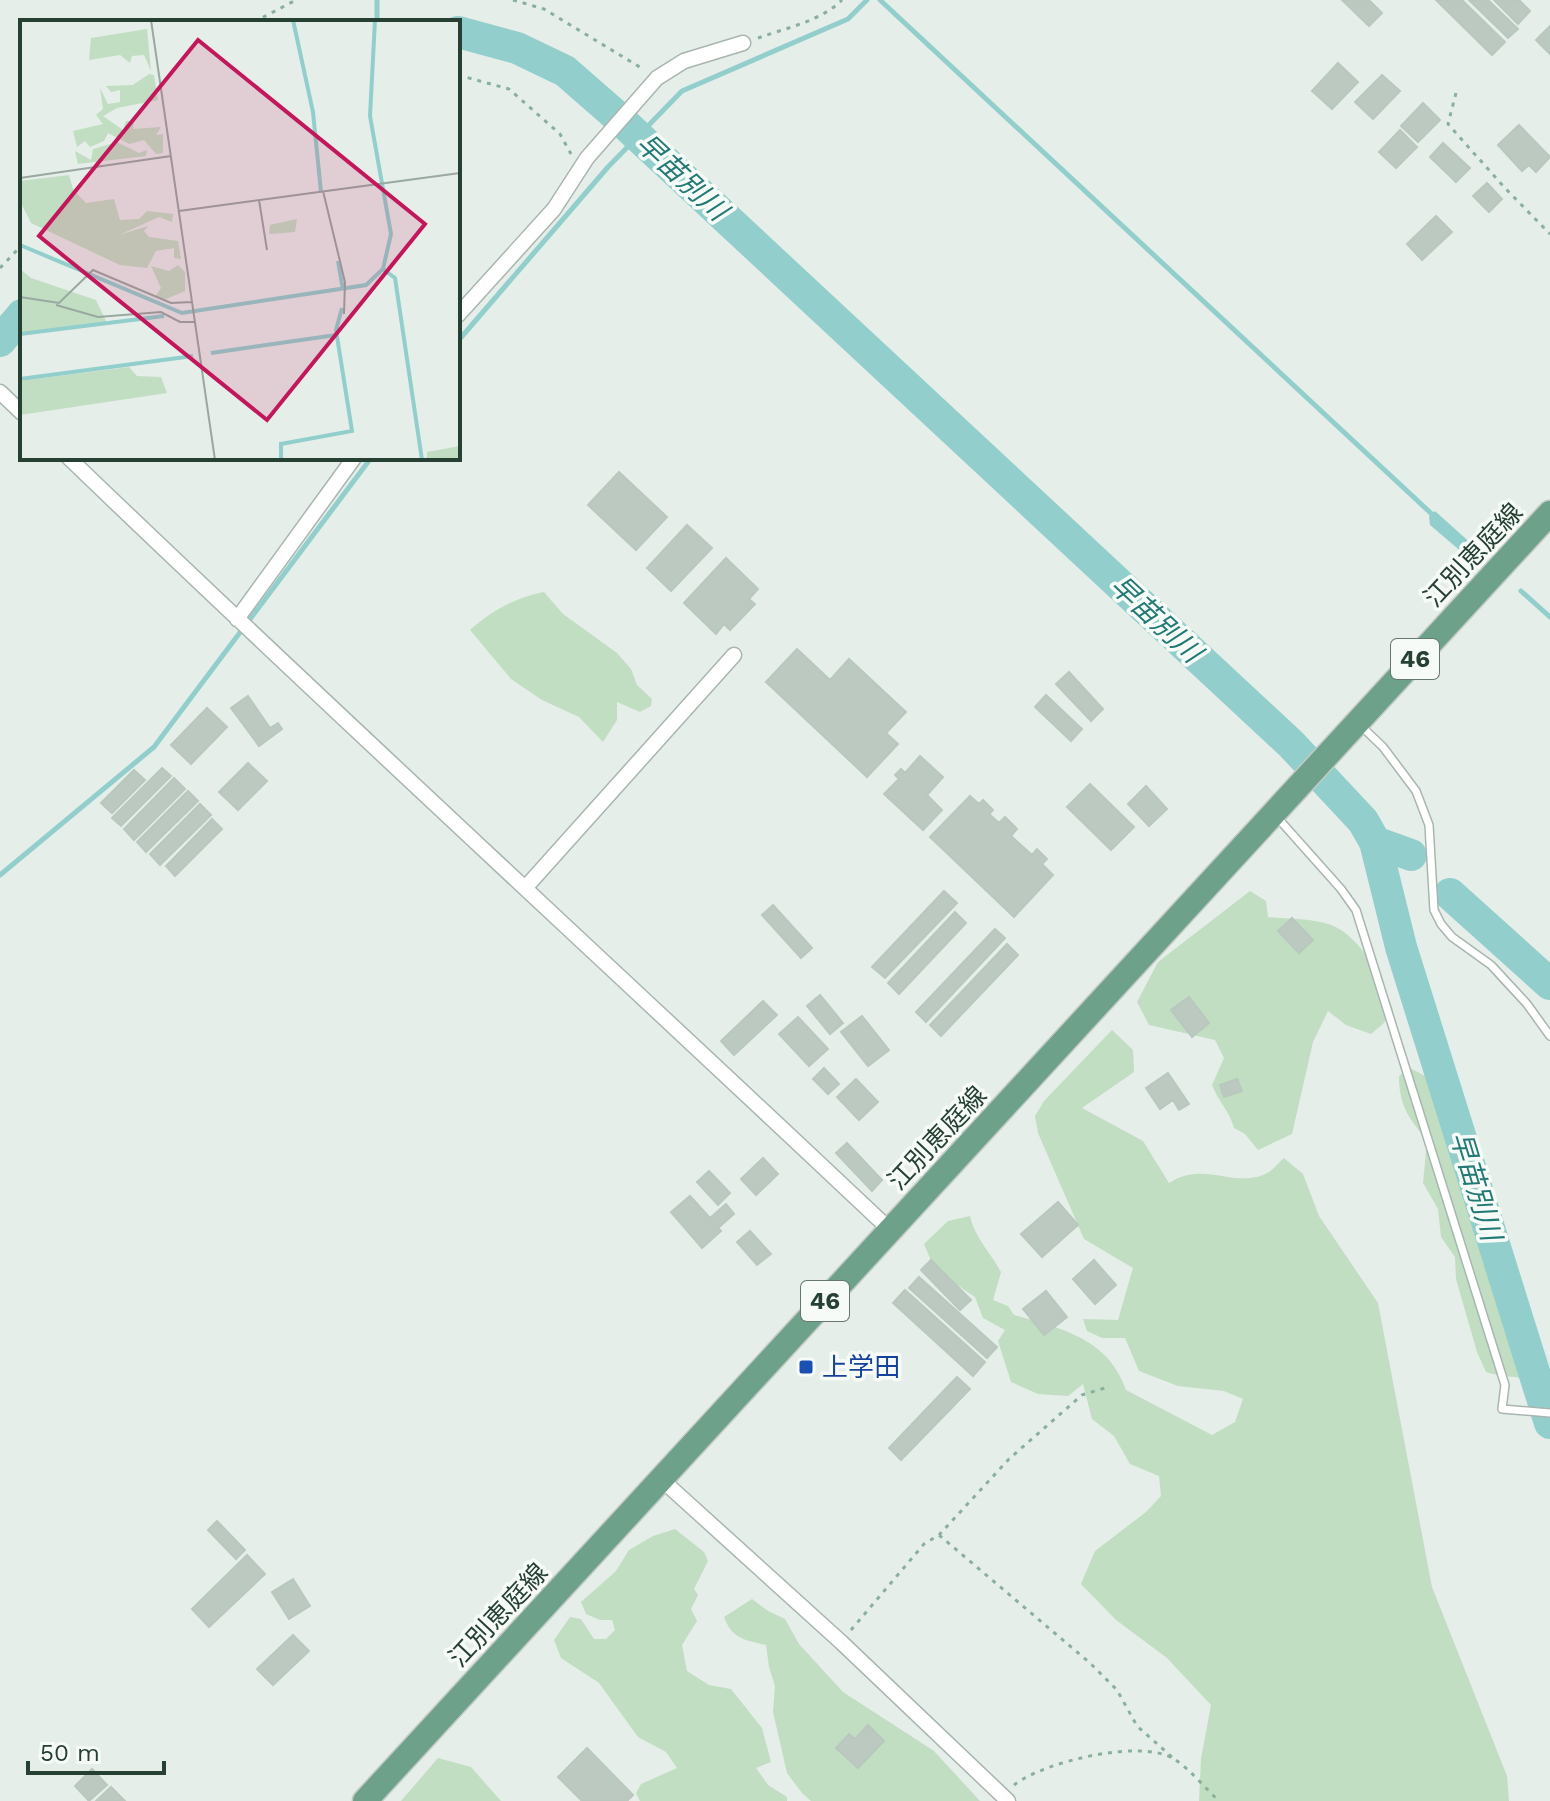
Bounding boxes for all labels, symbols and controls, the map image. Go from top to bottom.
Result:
inset map [20,20,460,460]
water label: 早苗別川 [630,127,736,229]
street label: 江別恵庭線 [1418,497,1528,613]
water label: 早苗別川 [1104,569,1210,671]
road number: 46 [1391,639,1439,679]
street label: 江別恵庭線 [882,1080,992,1196]
water label: 早苗別川 [1444,1128,1509,1247]
road number: 46 [801,1281,849,1321]
place label: 上学田 [822,1352,900,1382]
marker: 上学田 [797,1358,815,1376]
street label: 江別恵庭線 [443,1557,553,1673]
scale bar [28,1725,164,1775]
text: 50 m [40,1739,100,1767]

